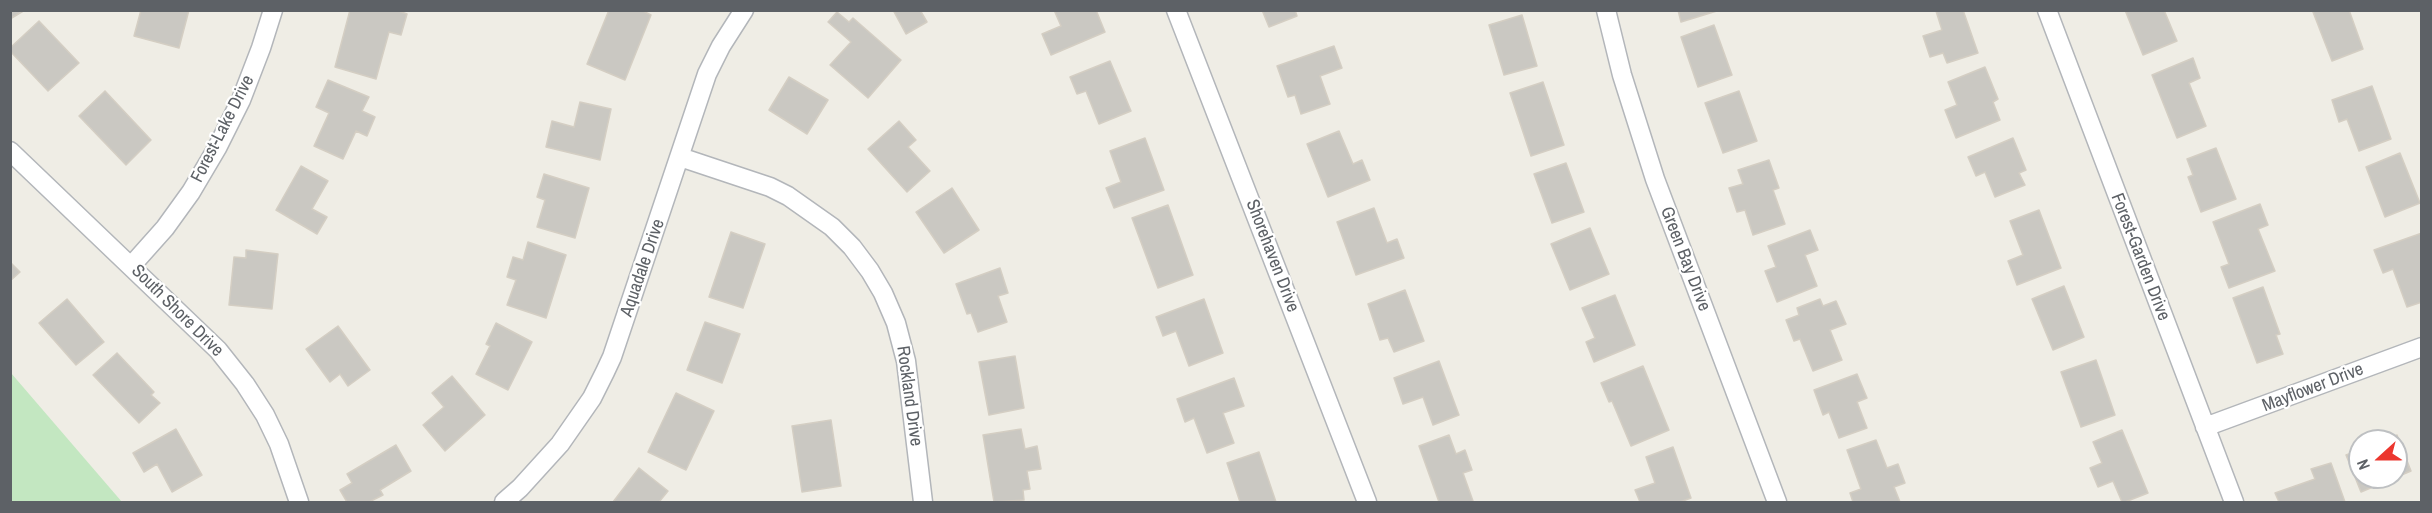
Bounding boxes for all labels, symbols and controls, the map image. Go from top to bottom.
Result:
street label: Forest-Lake Drive [187,72,259,186]
street label: Forest-Garden Drive [2106,190,2174,324]
street label: Shorehaven Drive [1241,197,1303,315]
street label: Green Bay Drive [1655,204,1715,314]
street label: Aquadale Drive [616,216,670,320]
street label: South Shore Drive [126,260,228,362]
street label: Rockland Drive [891,345,927,447]
street label: Mayflower Drive [2259,359,2367,417]
north arrow [2348,429,2408,489]
text: N [2351,456,2375,473]

